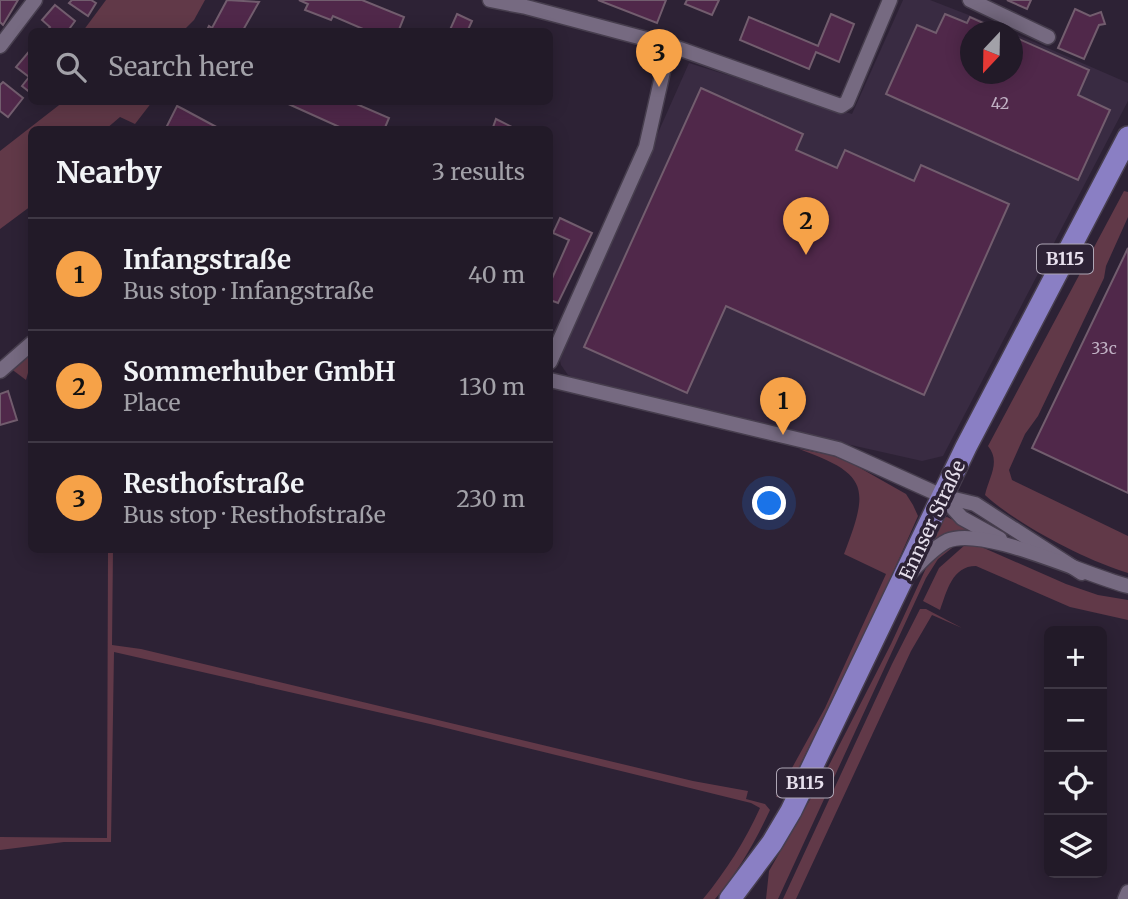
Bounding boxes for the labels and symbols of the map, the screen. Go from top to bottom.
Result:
north arrow [960,21,1023,84]
pin: 3 [636,29,682,87]
house number: 42 [991,93,1009,113]
pin: 2 [783,197,829,255]
road number: B115 [1037,244,1093,274]
house number: 33c [1091,338,1117,358]
pin: 1 [760,377,806,435]
street label: Ennser Straße [894,456,970,584]
your location [752,486,786,520]
road number: B115 [777,768,833,798]

